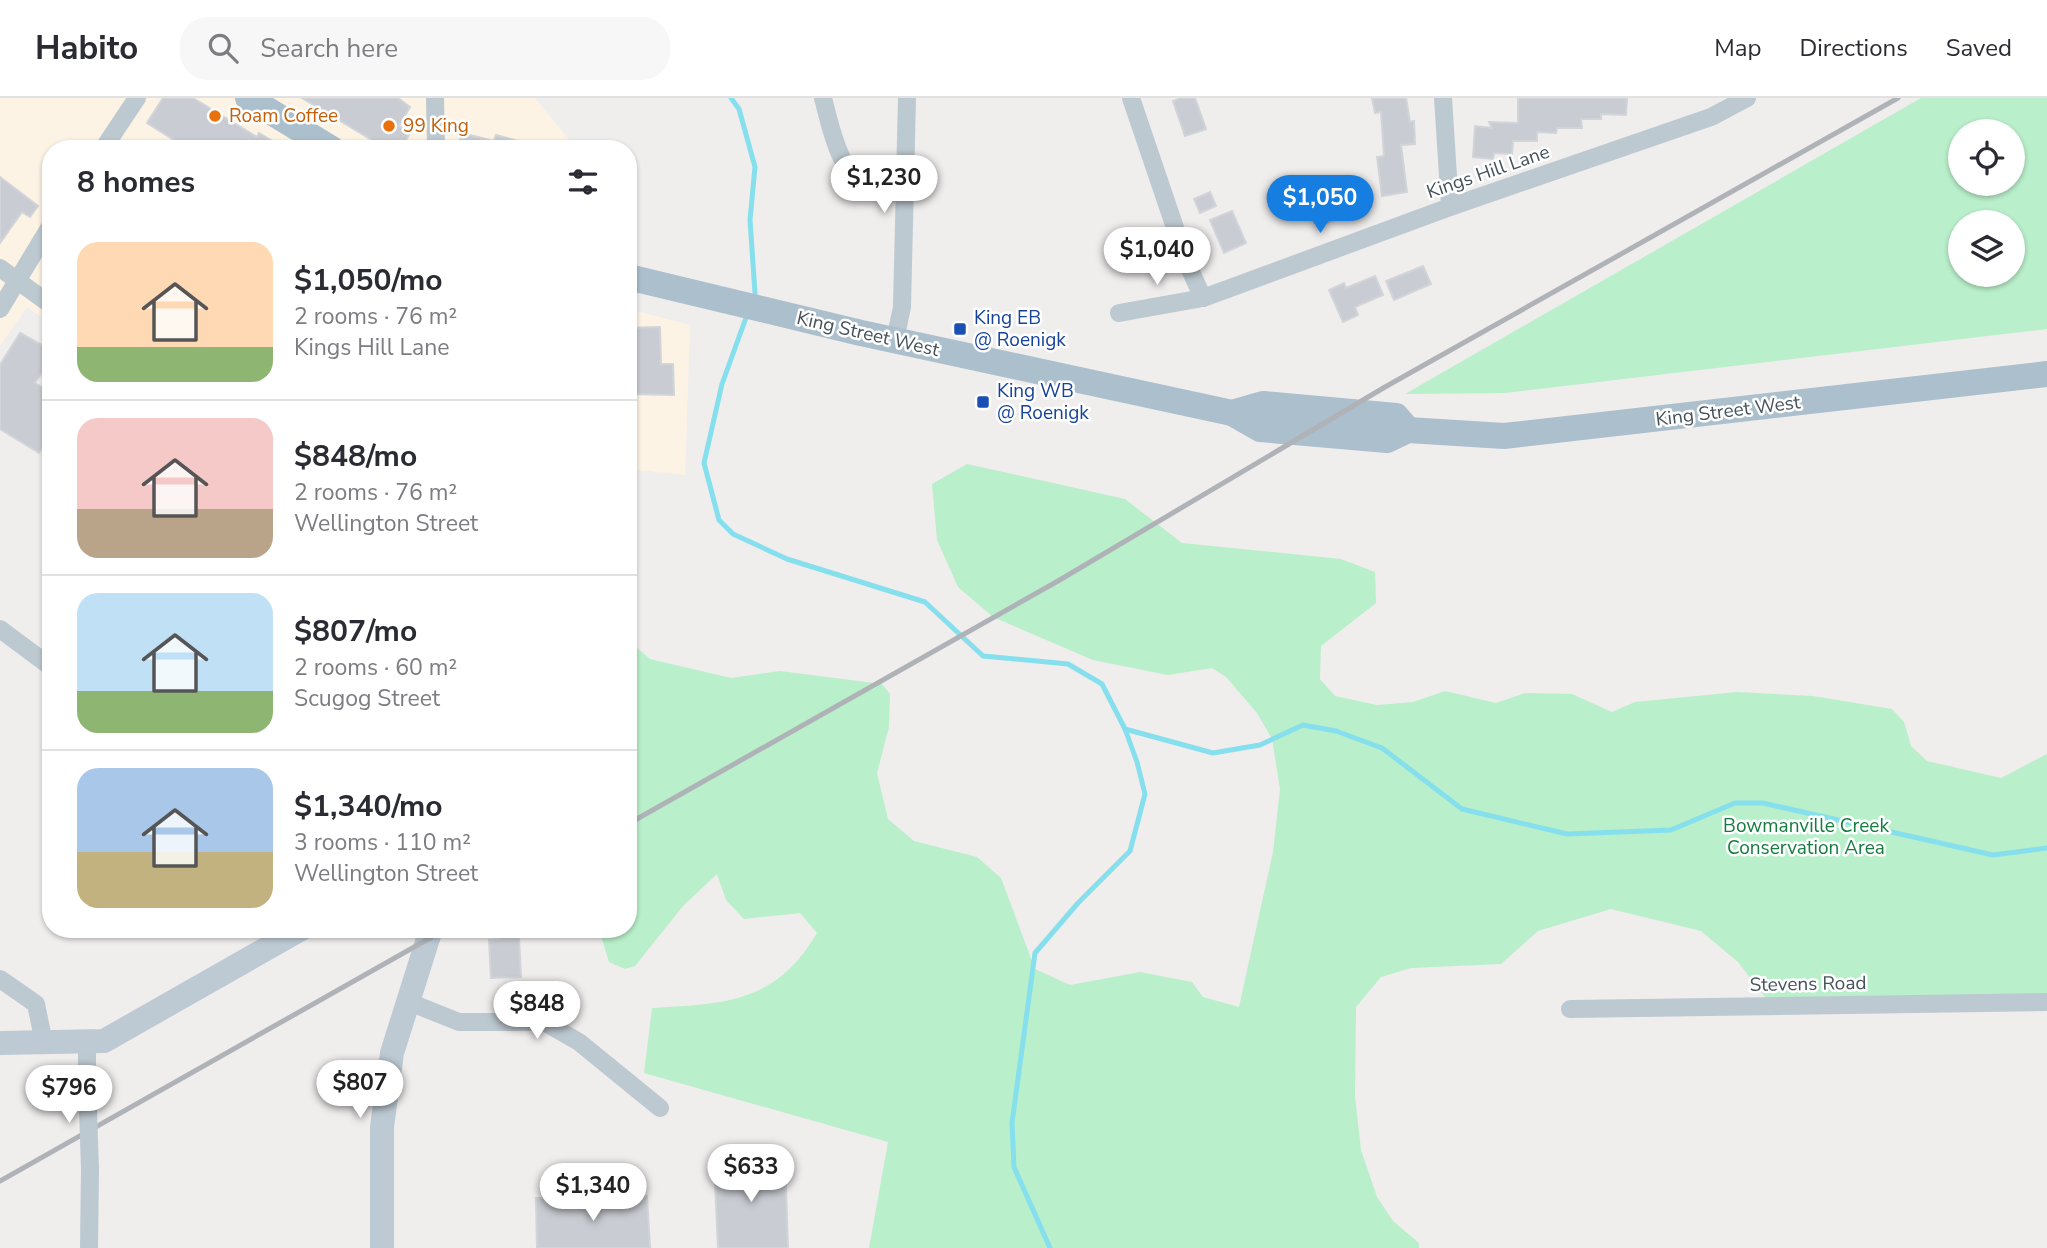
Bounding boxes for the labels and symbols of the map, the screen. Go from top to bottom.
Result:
place label: Roam Coffee [229,103,338,129]
marker: Roam Coffee [207,108,223,124]
place label: 99 King [403,113,469,139]
marker: 99 King [381,118,397,134]
street label: Kings Hill Lane [1423,139,1553,205]
pin: $1,230 [827,156,941,215]
pin: $1,050 [1263,176,1377,235]
pin: $1,040 [1100,228,1214,287]
street label: King Street West [794,305,942,363]
place label: King EB @ Roenigk [974,305,1066,353]
marker: King EB @ Roenigk [952,321,968,337]
place label: King WB @ Roenigk [997,378,1089,426]
street label: King Street West [1654,389,1802,433]
marker: King WB @ Roenigk [975,394,991,410]
park label: Bowmanville Creek Conservation Area [1723,813,1889,861]
street label: Stevens Road [1749,970,1867,998]
pin: $848 [496,982,578,1041]
pin: $807 [319,1060,401,1120]
pin: $796 [28,1066,110,1125]
pin: $633 [710,1144,792,1204]
pin: $1,340 [536,1164,650,1223]

